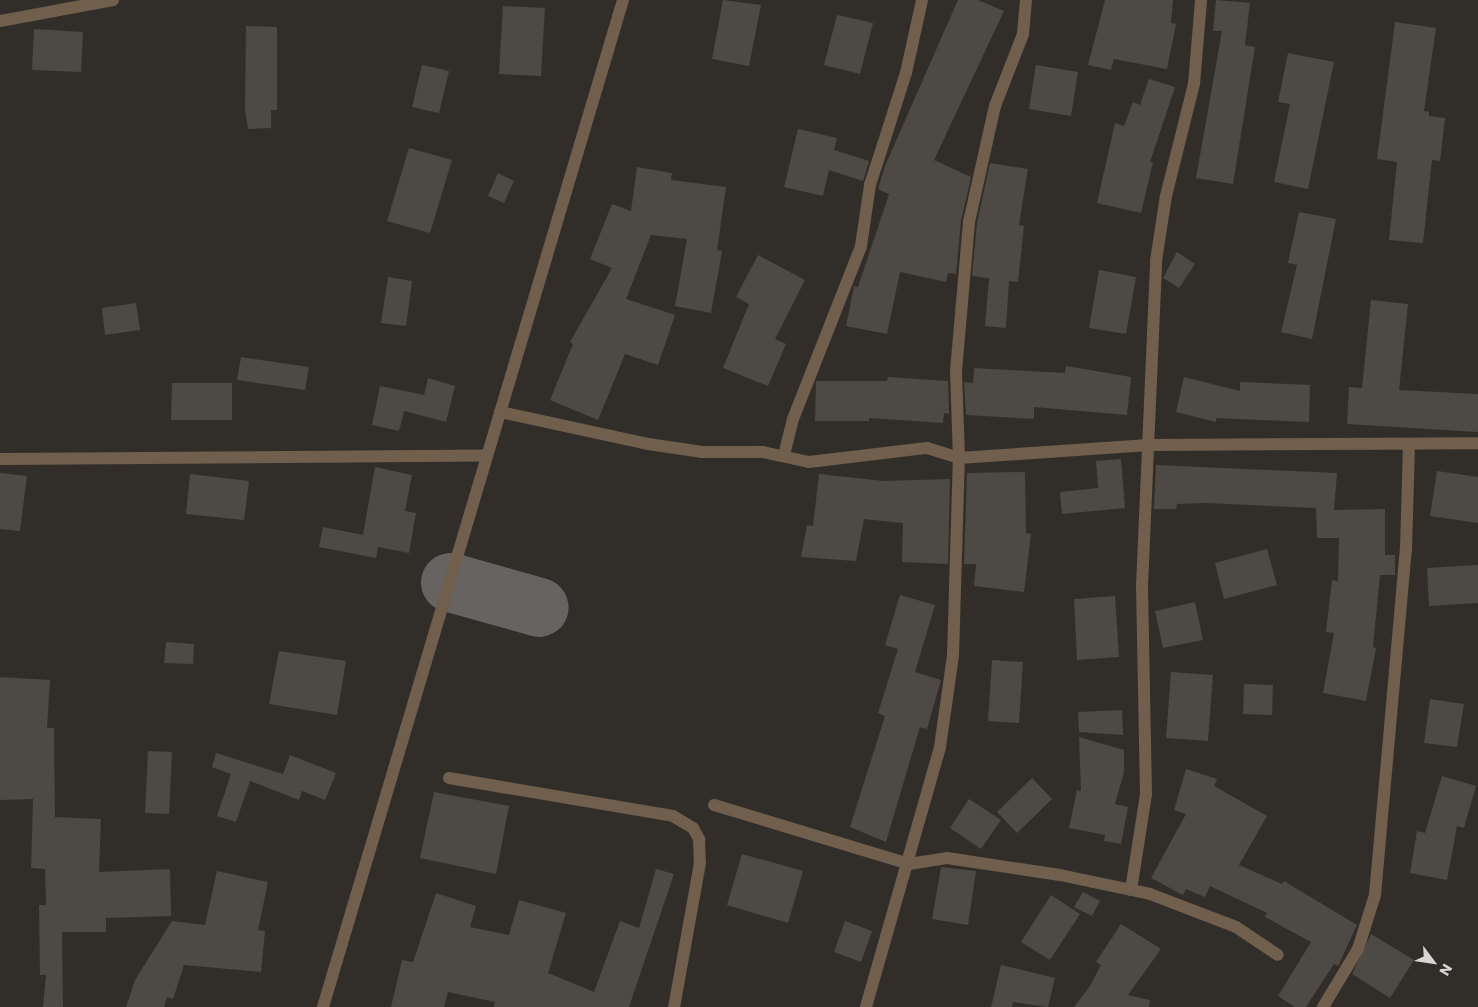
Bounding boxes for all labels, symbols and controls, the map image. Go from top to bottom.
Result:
north arrow [1408,937,1458,987]
text: N [1435,960,1457,979]

